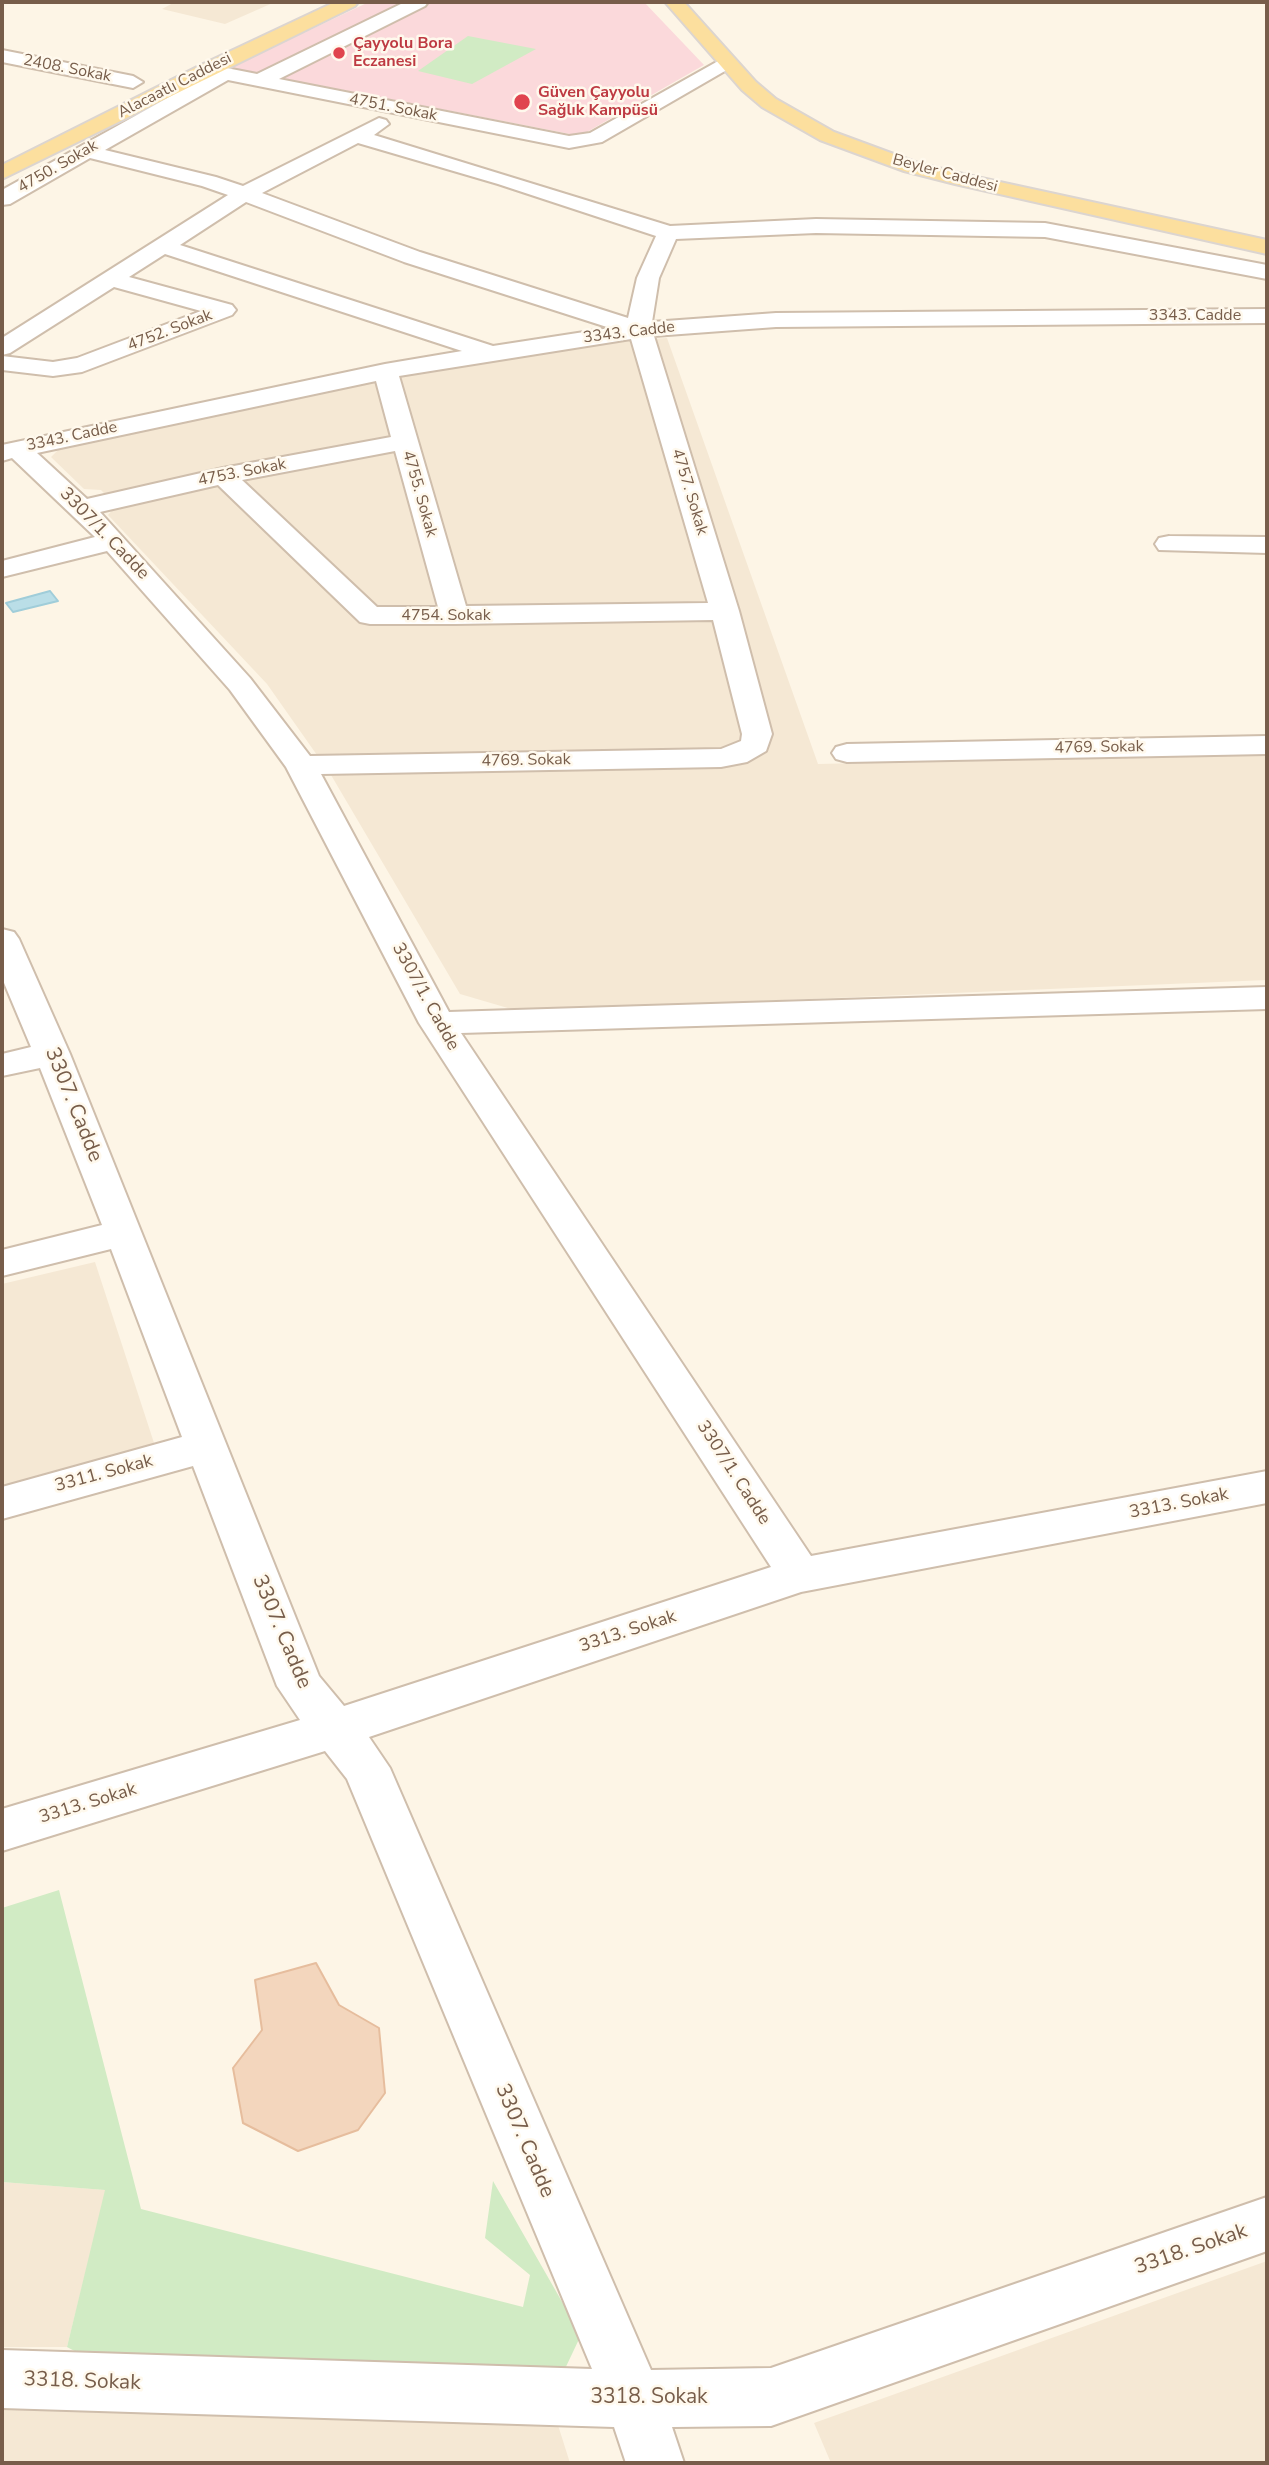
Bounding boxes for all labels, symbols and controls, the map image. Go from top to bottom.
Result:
place label: Çayyolu Bora Eczanesi [353,34,453,72]
marker: Çayyolu Bora Eczanesi [331,45,347,61]
street label: Alacaatlı Caddesi [115,49,235,123]
street label: 2408. Sokak [21,51,113,87]
place label: Güven Çayyolu Sağlık Kampüsü [538,83,658,121]
street label: 4751. Sokak [347,90,439,126]
marker: Güven Çayyolu Sağlık Kampüsü [512,92,532,112]
street label: 4750. Sokak [15,136,101,198]
street label: Beyler Caddesi [890,151,1000,197]
street label: 4752. Sokak [125,306,215,356]
street label: 3343. Cadde [1149,306,1241,326]
street label: 3343. Cadde [582,318,676,348]
street label: 3343. Cadde [25,418,119,456]
street label: 4757. Sokak [667,446,711,538]
street label: 4755. Sokak [397,448,441,540]
street label: 4753. Sokak [196,455,288,491]
street label: 3307/1. Cadde [55,483,153,585]
street label: 4754. Sokak [401,606,491,626]
street label: 4769. Sokak [1054,738,1144,758]
street label: 4769. Sokak [481,751,571,771]
street label: 3307/1. Cadde [387,939,463,1055]
street label: 3307. Cadde [39,1044,107,1166]
street label: 3307/1. Cadde [691,1417,775,1529]
street label: 3311. Sokak [53,1451,155,1497]
street label: 3313. Sokak [1128,1484,1230,1524]
street label: 3307. Cadde [246,1571,316,1693]
street label: 3313. Sokak [577,1606,679,1658]
street label: 3313. Sokak [37,1779,139,1829]
street label: 3307. Cadde [489,2080,559,2202]
street label: 3318. Sokak [1131,2219,1251,2281]
street label: 3318. Sokak [23,2367,141,2397]
street label: 3318. Sokak [590,2385,708,2411]

